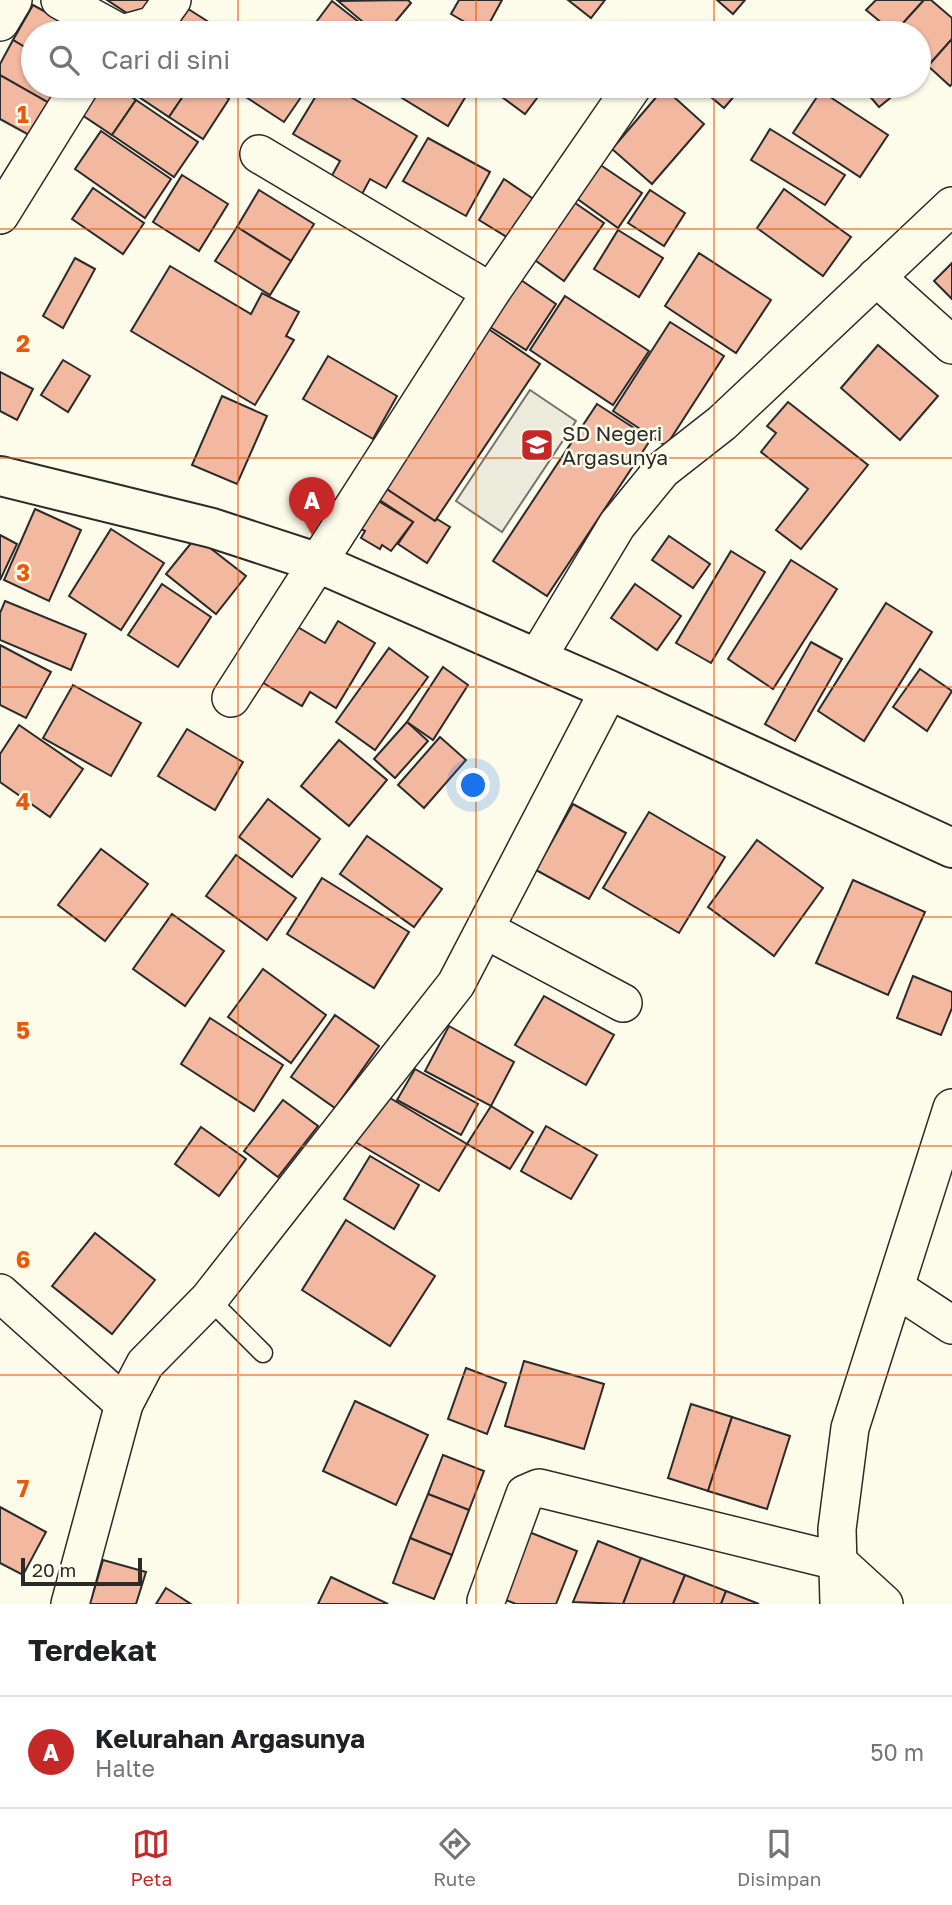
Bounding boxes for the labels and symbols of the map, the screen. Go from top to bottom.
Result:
text: 1 [17,100,29,128]
text: 2 [16,329,30,357]
place label: SD Negeri Argasunya [562,420,668,470]
school or university icon: SD Negeri Argasunya [518,426,556,464]
pin: A [289,477,335,535]
text: 3 [16,558,30,586]
your location [456,768,490,802]
text: 4 [16,787,30,815]
text: 5 [16,1016,30,1044]
text: 6 [16,1245,30,1273]
text: 7 [17,1474,29,1502]
scale bar [21,1555,142,1587]

